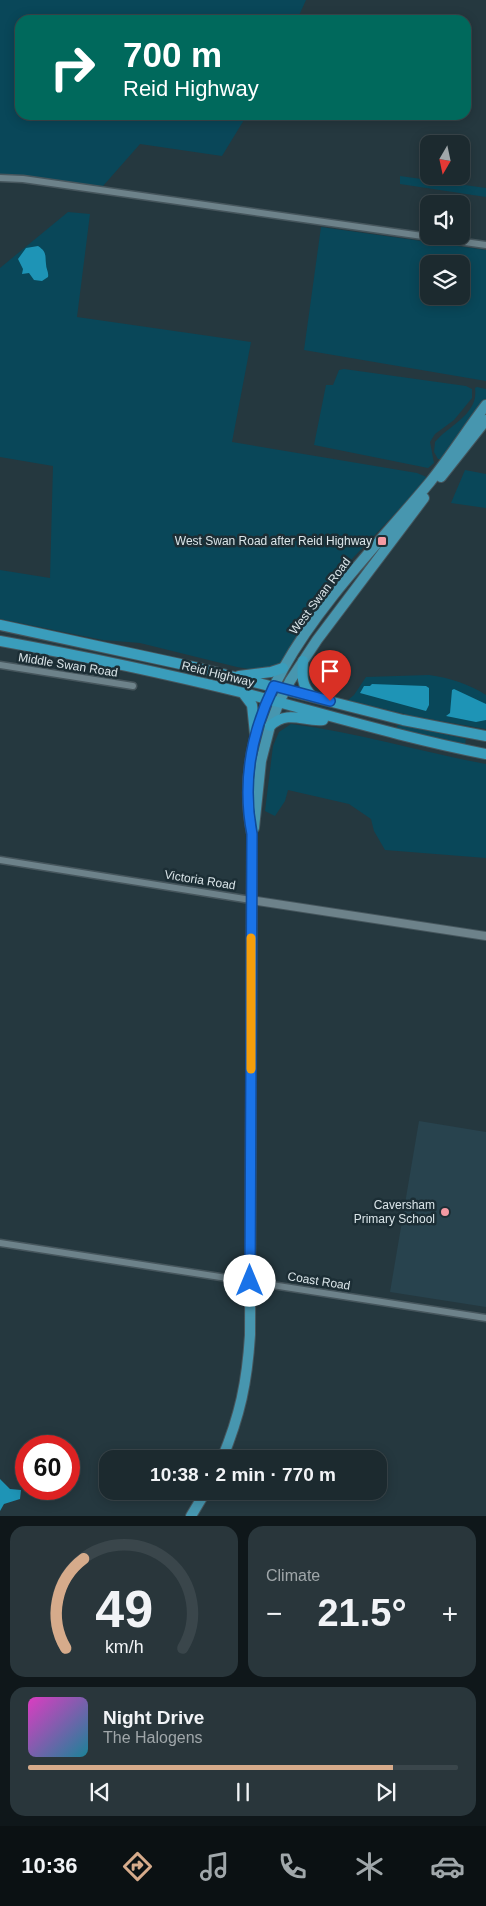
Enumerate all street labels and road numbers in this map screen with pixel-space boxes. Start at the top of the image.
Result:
street label: West Swan Road [287,555,353,637]
street label: Middle Swan Road [17,650,119,680]
street label: Reid Highway [180,658,256,690]
street label: Victoria Road [163,867,237,893]
street label: Coast Road [287,1269,351,1293]

